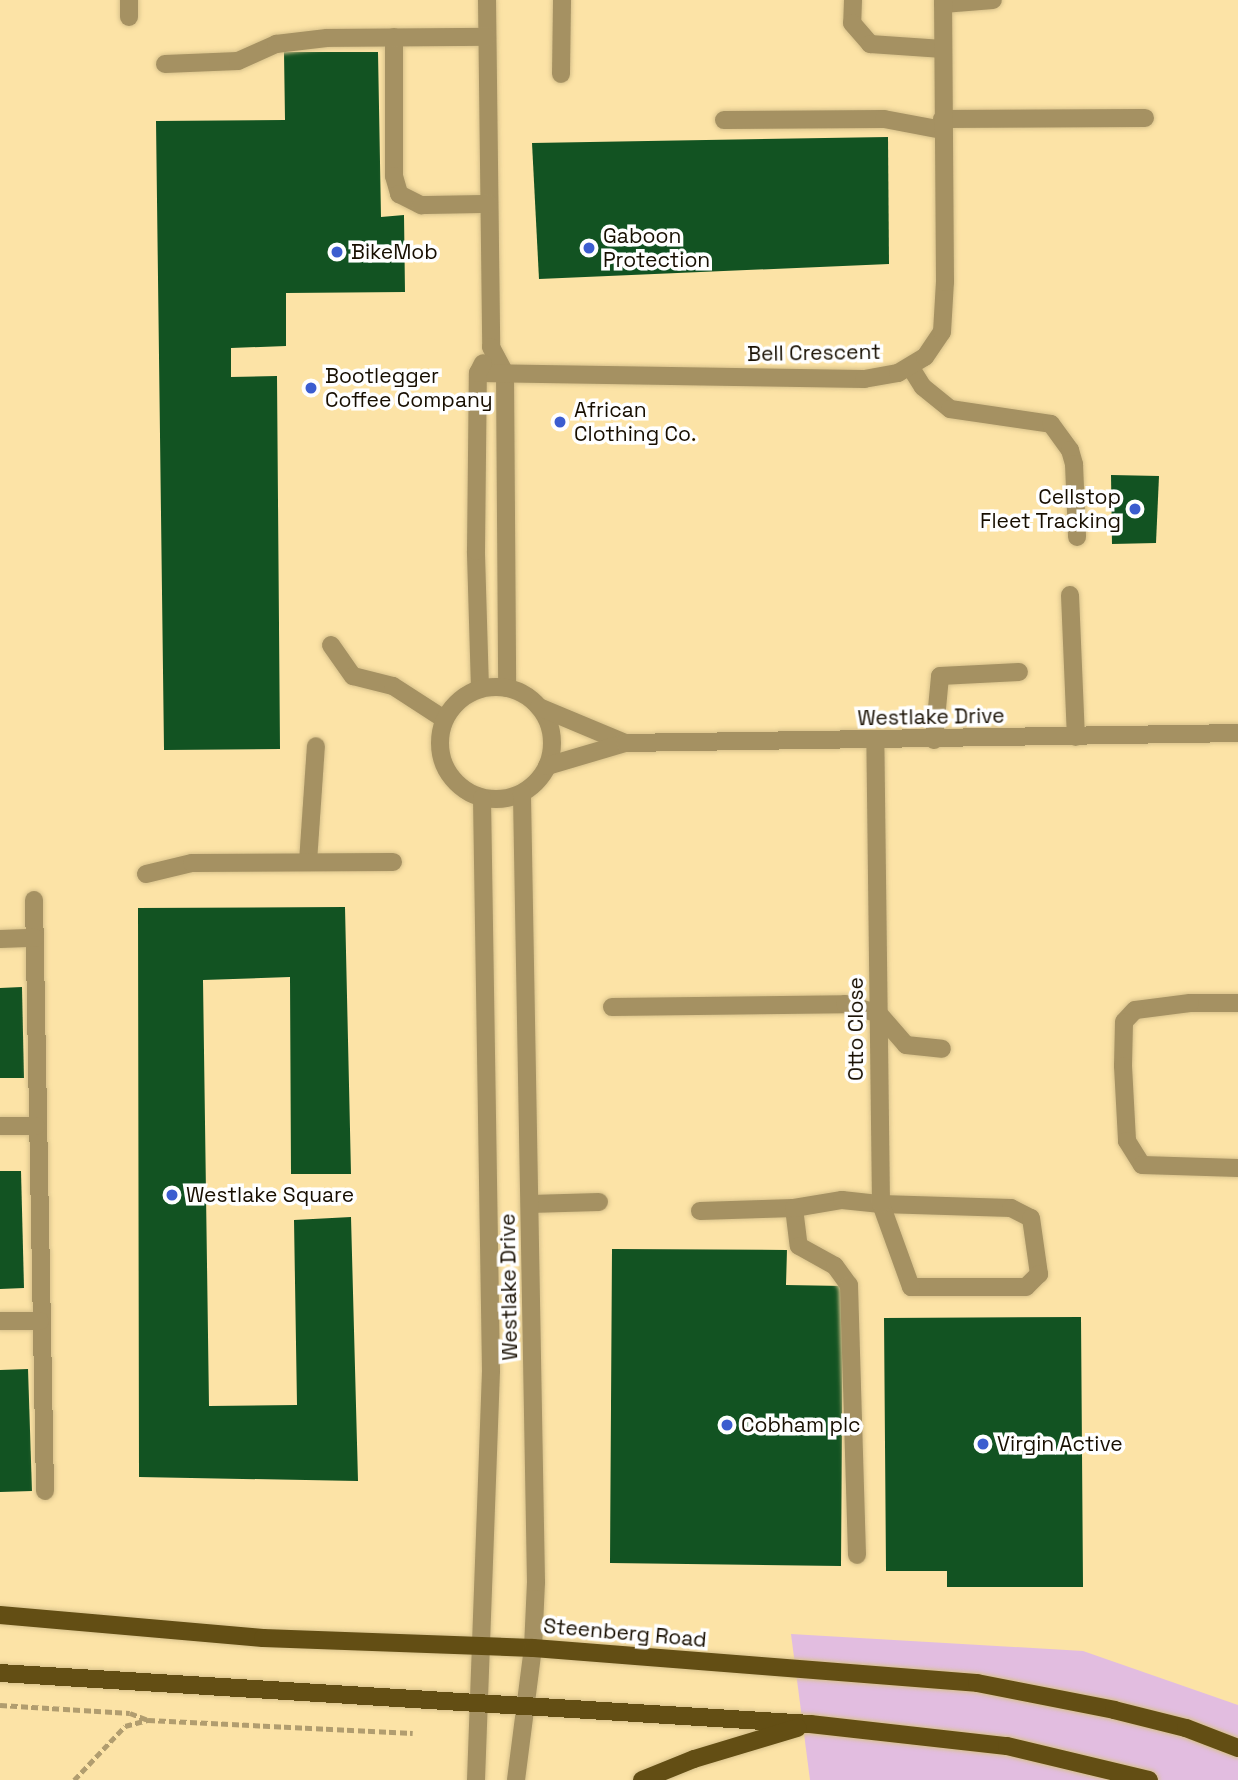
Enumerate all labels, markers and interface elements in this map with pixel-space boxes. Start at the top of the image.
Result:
place label: Gaboon Protection [603,223,710,273]
place label: BikeMob [351,239,438,265]
marker: Gaboon Protection [581,240,597,256]
marker: BikeMob [329,244,345,260]
street label: Bell Crescent [747,339,881,367]
place label: Bootlegger Coffee Company [325,363,493,413]
marker: Bootlegger Coffee Company [303,380,319,396]
place label: African Clothing Co. [574,397,696,447]
marker: African Clothing Co. [552,414,568,430]
place label: Cellstop Fleet Tracking [980,484,1121,534]
marker: Cellstop Fleet Tracking [1127,501,1143,517]
street label: Westlake Drive [857,703,1005,731]
street label: Otto Close [843,977,869,1081]
place label: Westlake Square [186,1182,354,1208]
marker: Westlake Square [164,1187,180,1203]
street label: Westlake Drive [495,1213,523,1361]
place label: Cobham plc [741,1412,861,1438]
marker: Cobham plc [719,1417,735,1433]
place label: Virgin Active [997,1431,1123,1457]
marker: Virgin Active [975,1436,991,1452]
street label: Steenberg Road [542,1613,708,1653]

